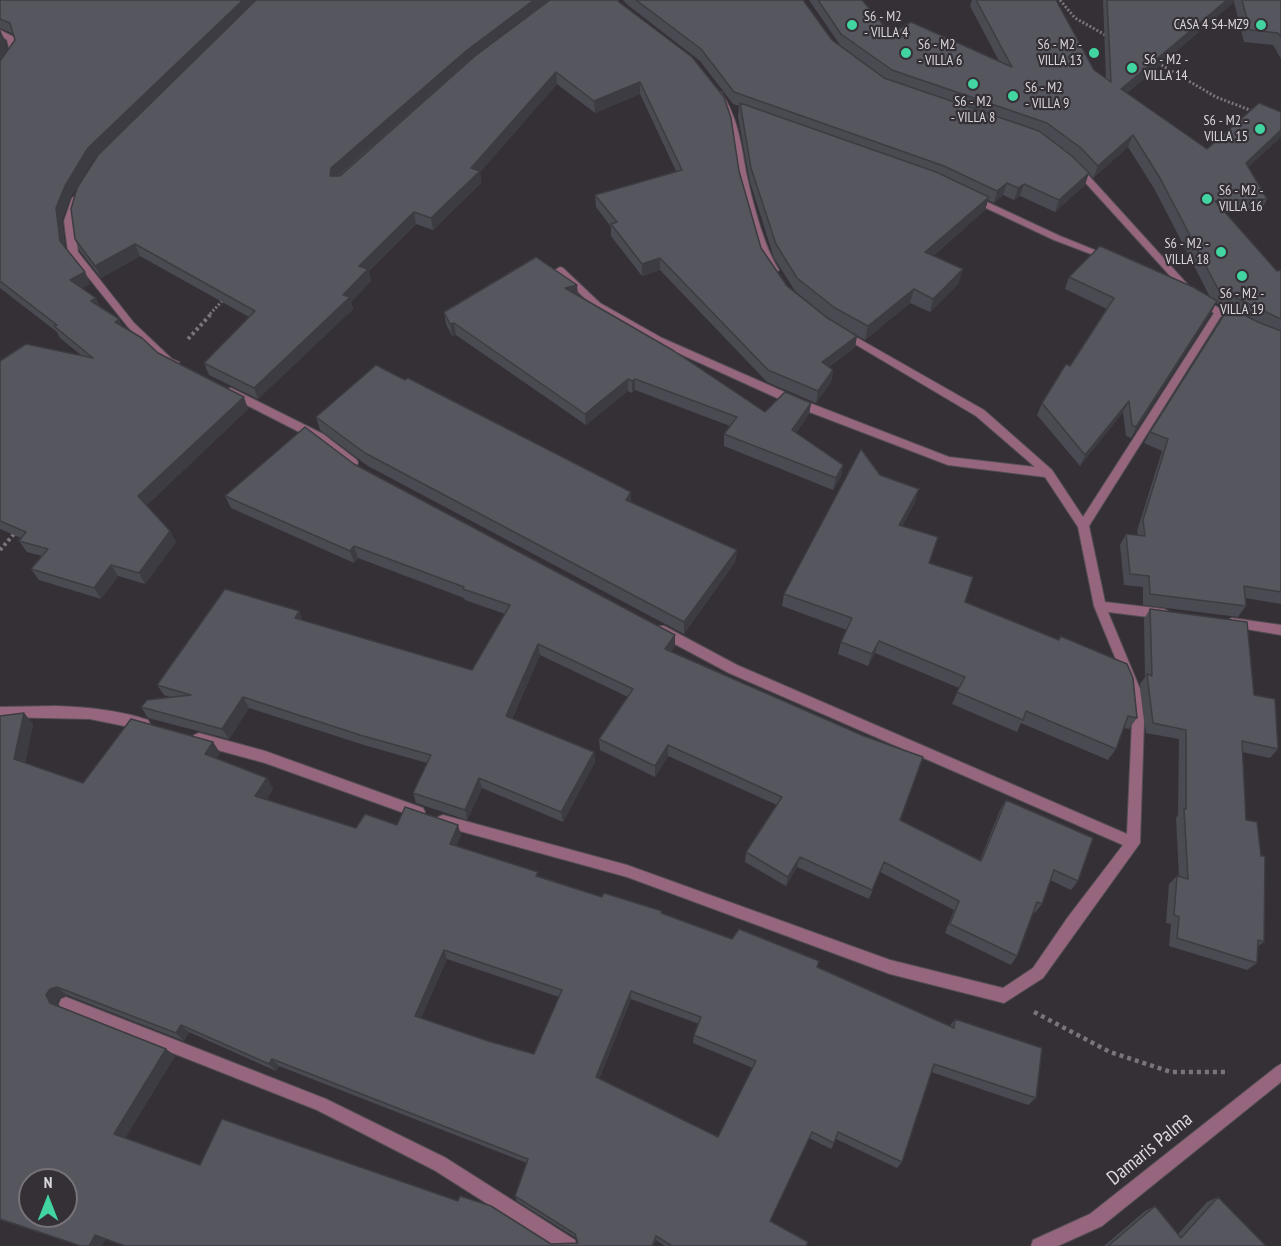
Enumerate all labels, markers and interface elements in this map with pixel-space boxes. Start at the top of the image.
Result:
place label: S6 - M2 - VILLA 4 [864,9,908,42]
place label: CASA 4 S4-MZ9 [1174,17,1249,33]
marker: S6 - M2 - VILLA 4 [845,18,859,32]
marker: CASA 4 S4-MZ9 [1254,18,1268,32]
place label: S6 - M2 - VILLA 6 [918,37,962,70]
place label: S6 - M2 - VILLA 13 [1037,37,1082,70]
marker: S6 - M2 - VILLA 6 [899,46,913,60]
marker: S6 - M2 - VILLA 13 [1087,46,1101,60]
place label: S6 - M2 - VILLA 14 [1144,52,1189,84]
marker: S6 - M2 - VILLA 14 [1125,61,1139,75]
marker: S6 - M2 - VILLA 8 [966,77,980,91]
place label: S6 - M2 - VILLA 9 [1025,80,1069,112]
marker: S6 - M2 - VILLA 9 [1006,89,1020,103]
place label: S6 - M2 - VILLA 8 [951,94,995,126]
place label: S6 - M2 - VILLA 15 [1203,113,1248,146]
marker: S6 - M2 - VILLA 15 [1253,122,1267,136]
place label: S6 - M2 - VILLA 16 [1219,183,1264,216]
marker: S6 - M2 - VILLA 16 [1200,192,1214,206]
place label: S6 - M2 - VILLA 18 [1164,236,1209,268]
marker: S6 - M2 - VILLA 18 [1214,245,1228,259]
marker: S6 - M2 - VILLA 19 [1235,269,1249,283]
place label: S6 - M2 - VILLA 19 [1220,286,1264,318]
street label: Damaris Palma [1103,1107,1197,1191]
north arrow [18,1168,78,1228]
text: N [44,1172,52,1192]

